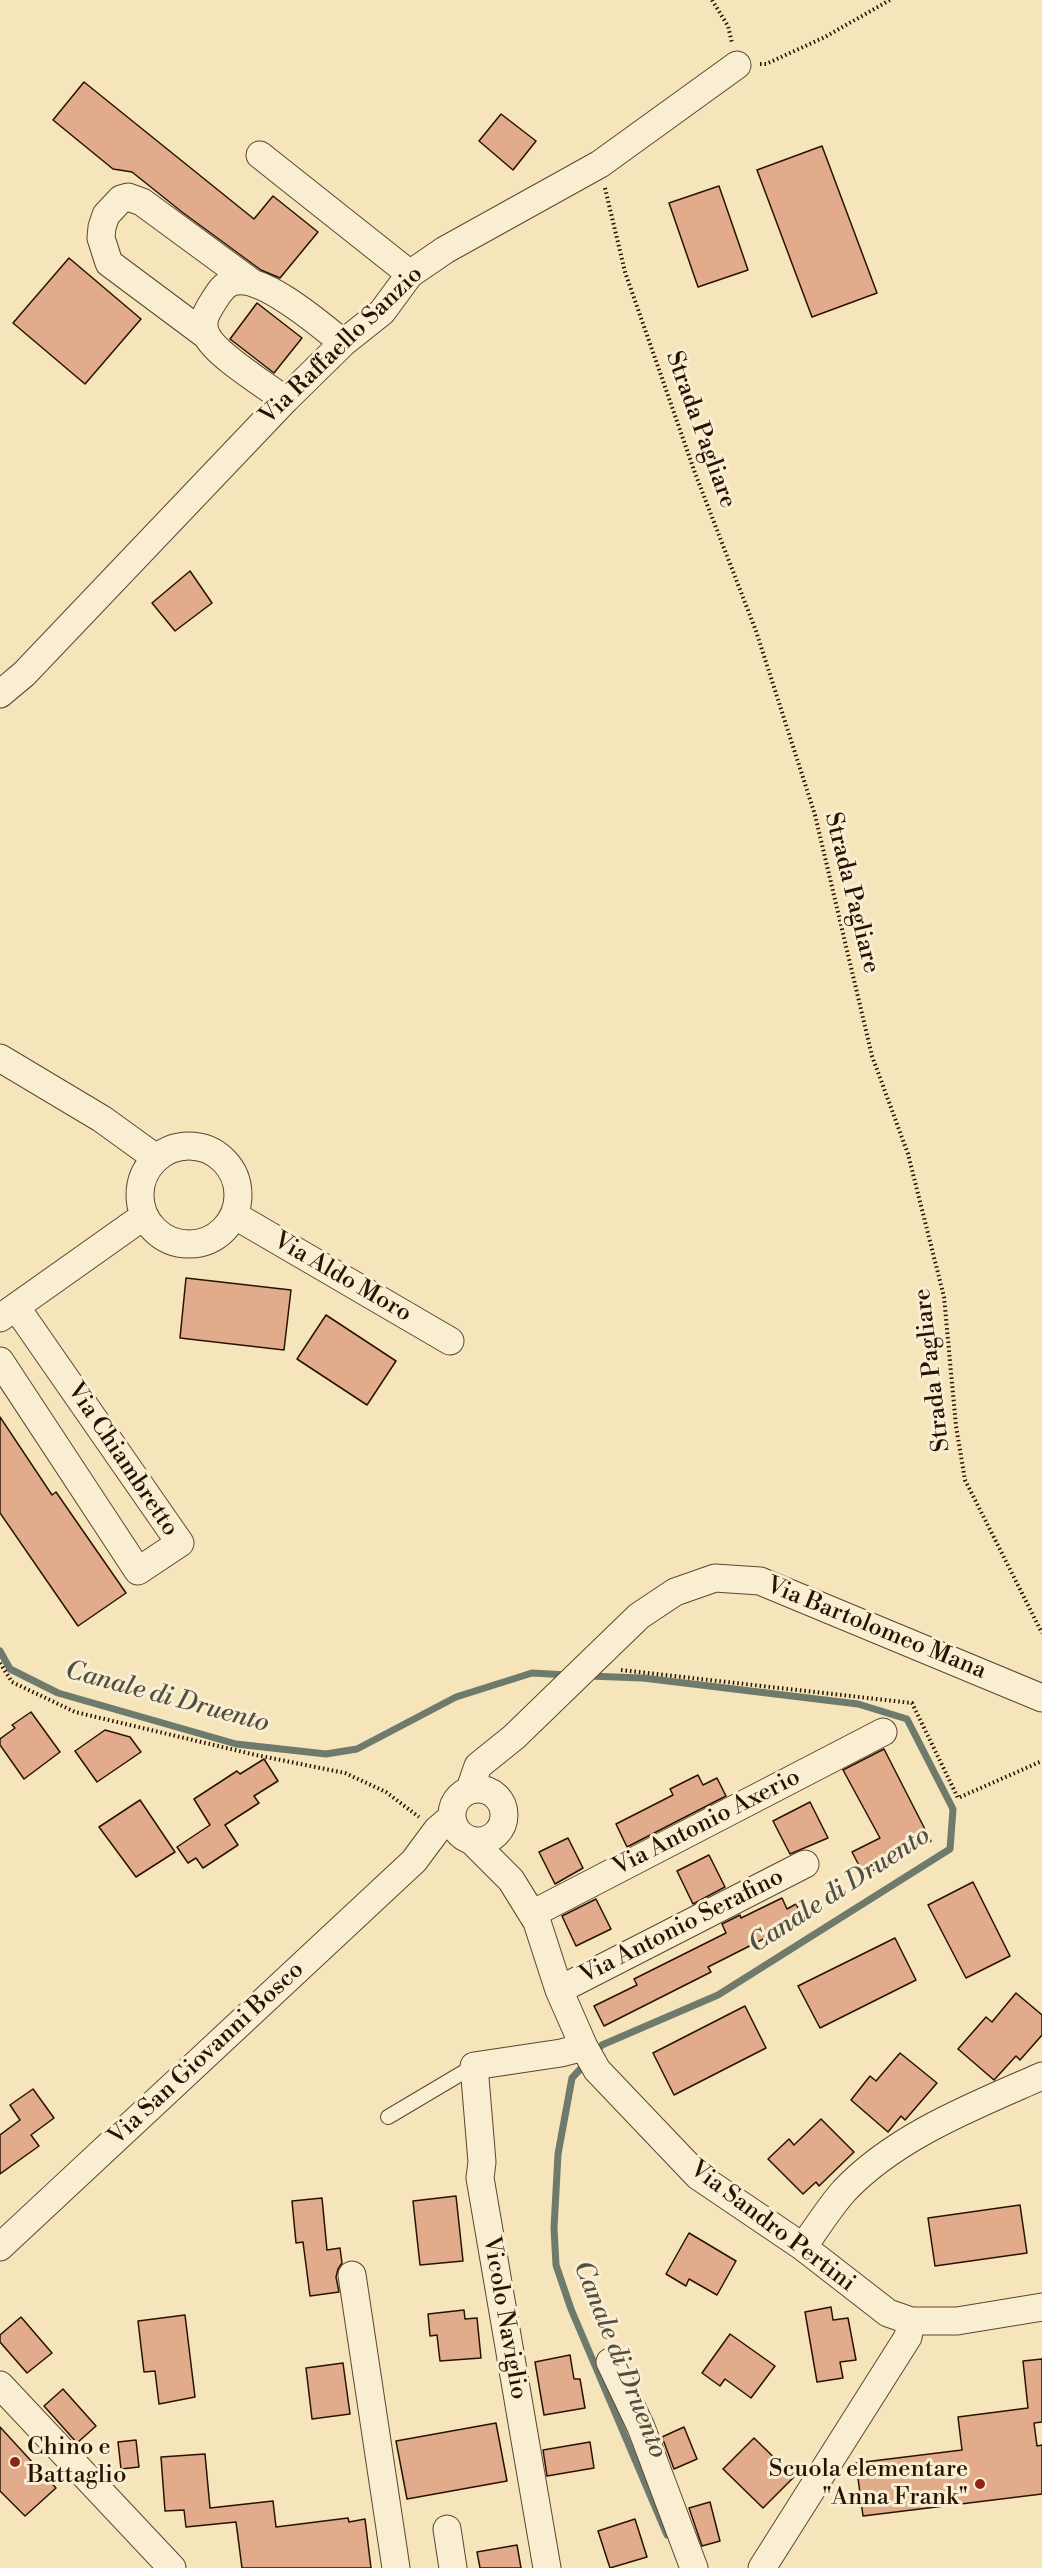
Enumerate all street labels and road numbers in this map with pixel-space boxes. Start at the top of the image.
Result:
street label: Via Raffaello Sanzio [254,261,430,431]
street label: Strada Pagliare [658,348,742,512]
street label: Strada Pagliare [817,810,885,976]
street label: Via Aldo Moro [268,1227,416,1329]
street label: Strada Pagliare [909,1287,957,1453]
street label: Via Chiambretto [60,1378,184,1542]
street label: Via Bartolomeo Mana [762,1572,990,1686]
street label: Via Antonio Axerio [609,1763,805,1883]
street label: Via Antonio Serafino [575,1863,789,1991]
street label: Via San Giovanni Bosco [103,1956,311,2152]
street label: Via Sandro Pertini [684,2155,860,2299]
street label: Vicolo Naviglio [475,2234,533,2402]

